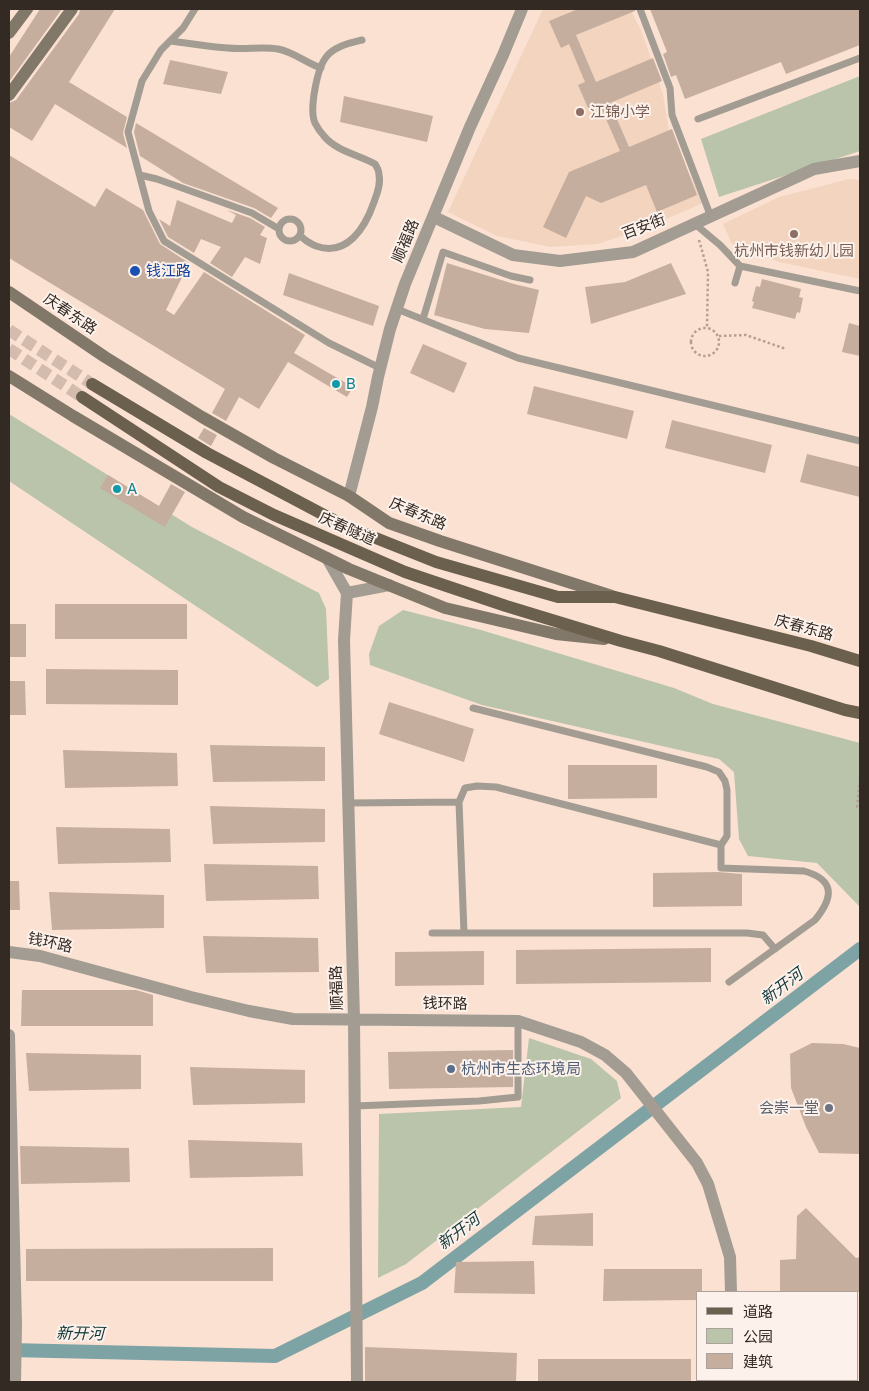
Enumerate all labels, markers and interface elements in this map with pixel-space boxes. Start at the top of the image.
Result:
place label: 江锦小学 [590,103,650,121]
marker: 江锦小学 [574,106,586,118]
street label: 百安街 [620,211,668,243]
street label: 顺福路 [389,217,423,265]
marker: 杭州市钱新幼儿园 [788,228,800,240]
place label: 杭州市钱新幼儿园 [734,242,854,260]
place label: 钱江路 [146,262,191,280]
marker: 钱江路 [128,264,142,278]
street label: 庆春东路 [40,290,100,338]
place label: B [346,375,356,393]
marker: B [330,378,342,390]
place label: A [127,480,137,498]
marker: A [111,483,123,495]
street label: 庆春东路 [387,494,449,534]
street label: 庆春隧道 [316,509,378,549]
street label: 庆春东路 [773,612,835,644]
street label: 钱环路 [26,930,74,956]
street label: 顺福路 [327,965,347,1011]
water label: 新开河 [757,965,807,1009]
street label: 钱环路 [422,995,468,1013]
place label: 杭州市生态环境局 [461,1060,581,1078]
marker: 杭州市生态环境局 [445,1063,457,1075]
place label: 会崇一堂 [759,1099,819,1117]
marker: 会崇一堂 [823,1102,835,1114]
water label: 新开河 [434,1210,484,1254]
legend [696,1291,859,1381]
text: 道路 [743,1302,773,1321]
water label: 新开河 [56,1324,104,1344]
text: 公园 [743,1327,773,1346]
text: 建筑 [743,1352,773,1371]

